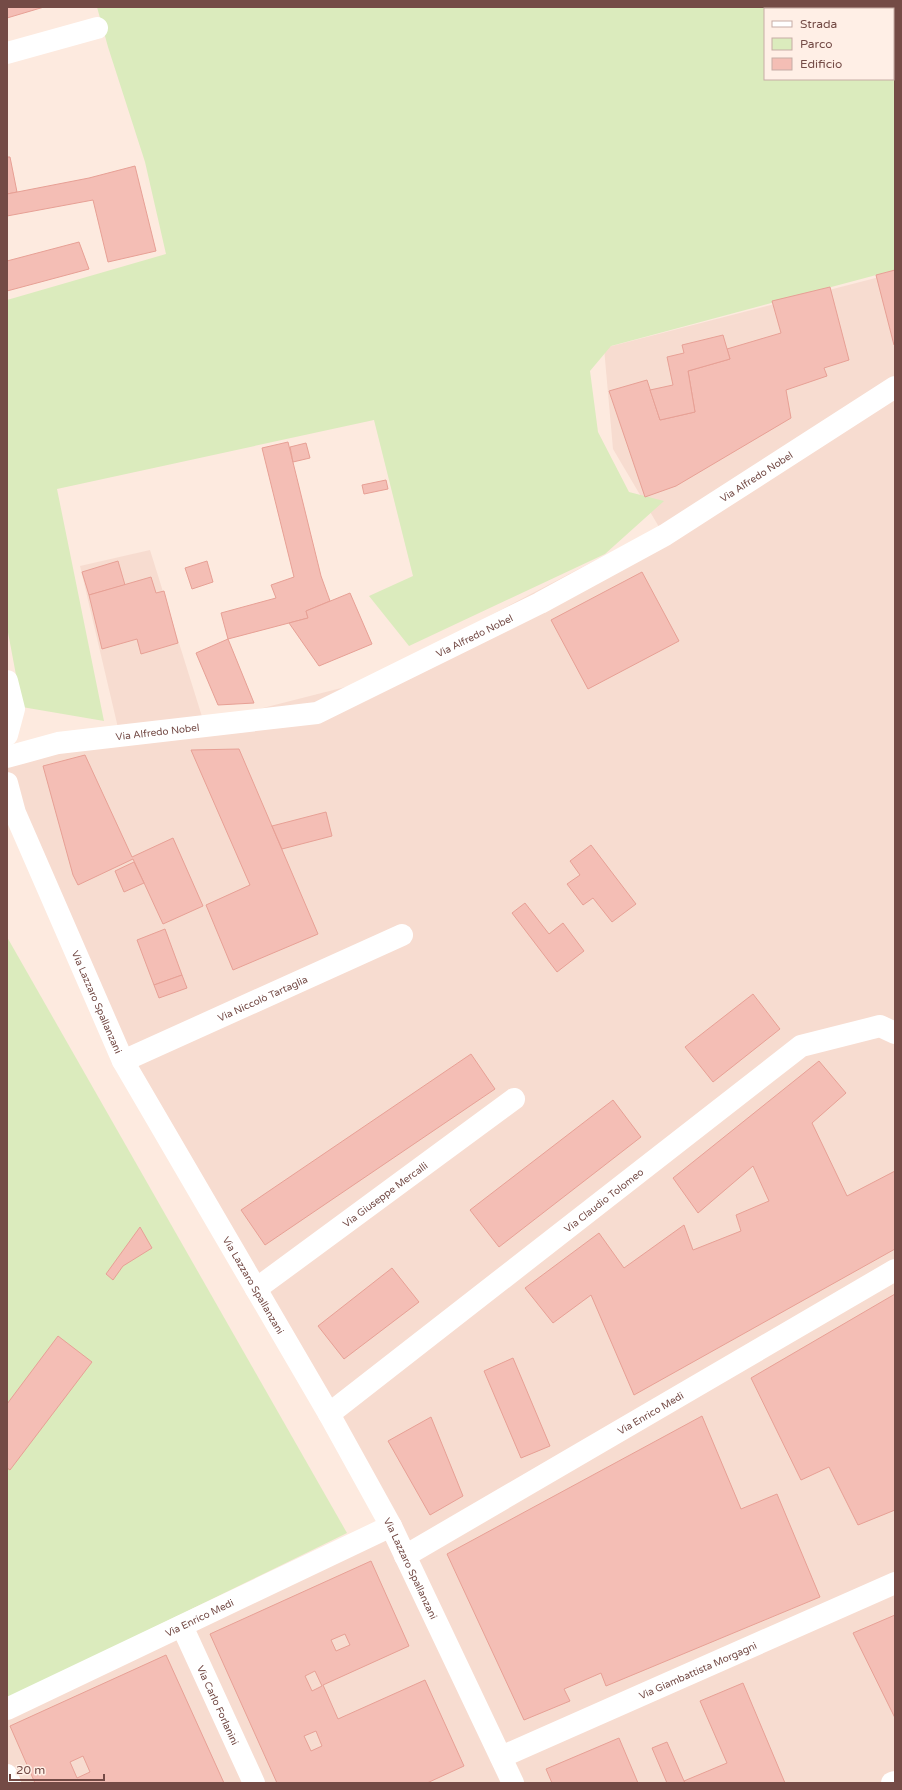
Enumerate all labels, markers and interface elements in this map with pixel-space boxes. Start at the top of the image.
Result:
legend [764,8,894,80]
text: Strada [800,17,837,31]
text: Parco [800,37,833,51]
text: Edificio [800,57,842,71]
street label: Via Alfredo Nobel [718,449,795,505]
street label: Via Alfredo Nobel [434,612,515,660]
street label: Via Alfredo Nobel [115,722,200,743]
street label: Via Lazzaro Spallanzani [69,949,124,1055]
street label: Via Niccolò Tartaglia [216,973,310,1024]
street label: Via Giuseppe Mercalli [341,1160,430,1230]
street label: Via Claudio Tolomeo [562,1166,646,1235]
street label: Via Lazzaro Spallanzani [220,1235,286,1337]
street label: Via Enrico Medi [616,1390,686,1438]
street label: Via Lazzaro Spallanzani [381,1516,439,1621]
street label: Via Enrico Medi [164,1597,236,1640]
street label: Via Giambattista Morgagni [637,1640,759,1702]
street label: Via Carlo Forlanini [194,1664,241,1747]
scale bar [10,1756,104,1782]
text: 20 m [16,1763,45,1777]

